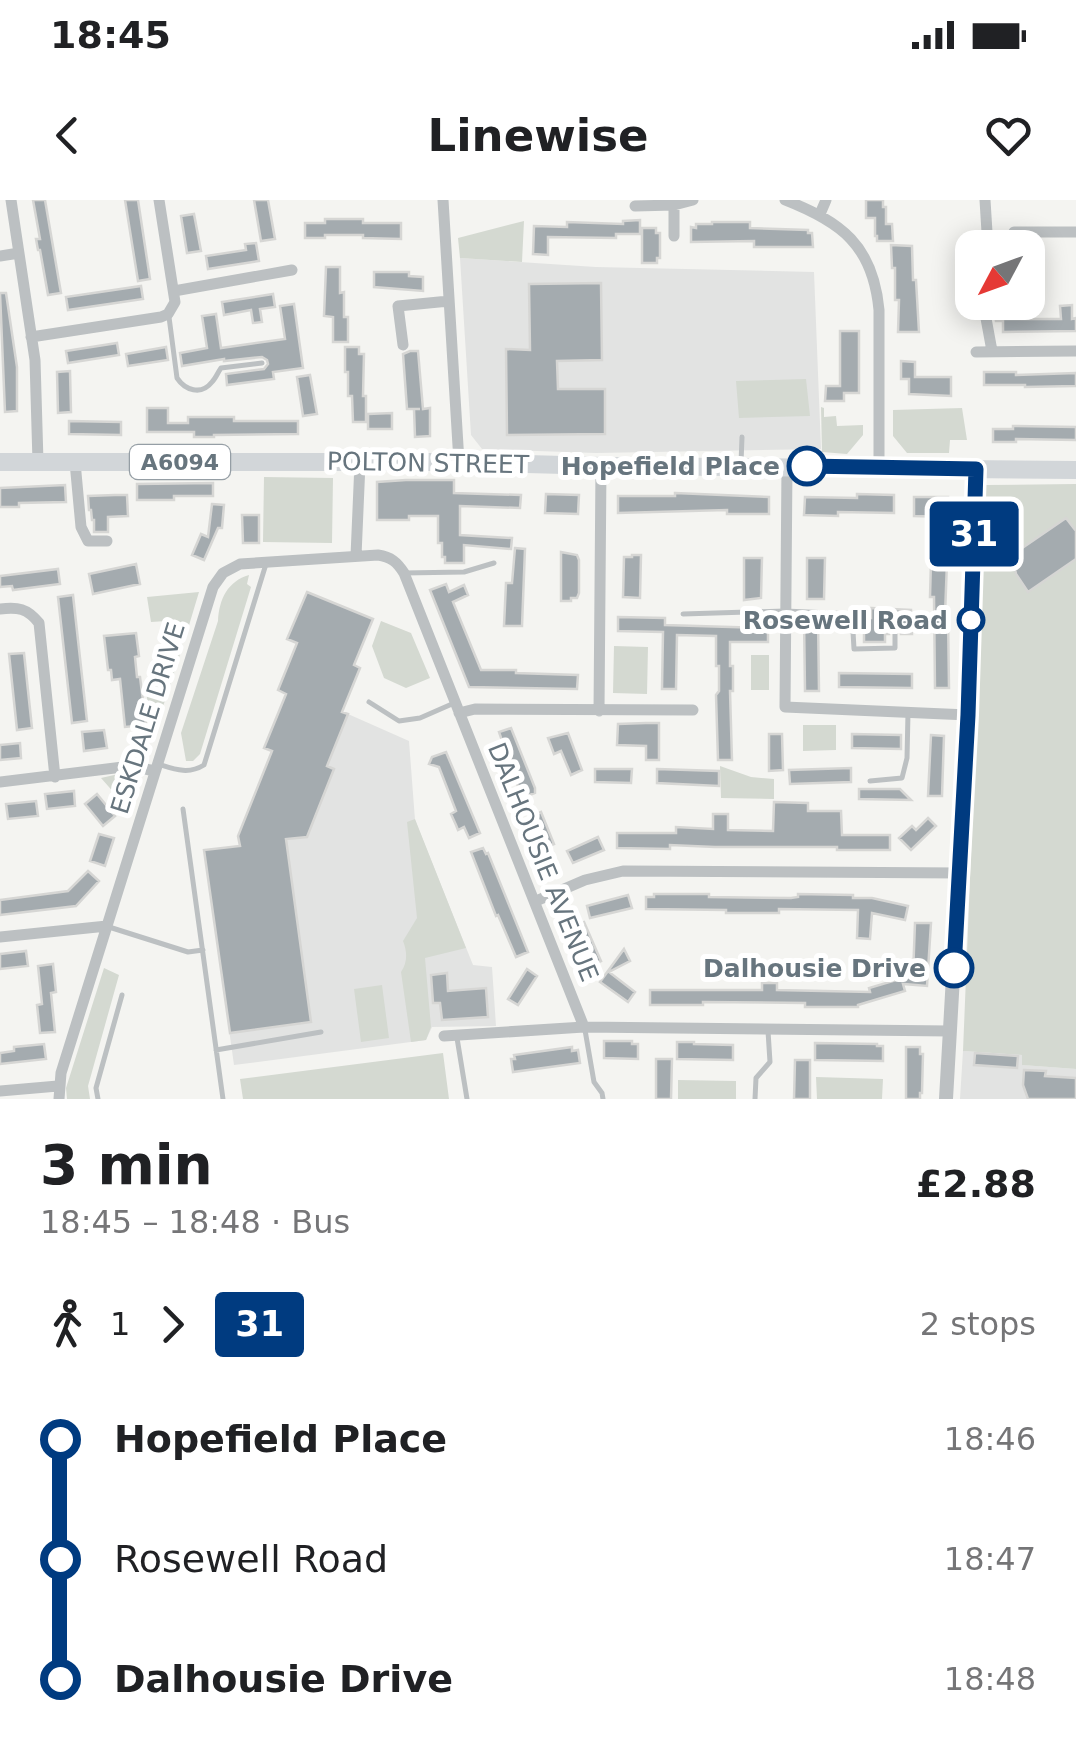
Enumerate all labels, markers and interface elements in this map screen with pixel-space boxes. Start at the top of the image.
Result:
text: 18:45 [50,13,171,57]
icon: back [40,108,95,163]
icon: heart [981,108,1036,163]
text: Linewise [428,109,648,162]
north arrow [955,230,1045,320]
map controls [955,230,1045,320]
road number: A6094 [130,445,230,479]
street label: POLTON STREET [327,447,530,479]
marker: Hopefield Place [788,447,826,485]
place label: Hopefield Place [561,452,780,481]
line badge: 31 [929,502,1019,566]
text: 31 [950,514,998,554]
place label: Rosewell Road [743,606,948,635]
marker: Rosewell Road [958,607,984,633]
street label: ESKDALE DRIVE [105,619,191,817]
street label: DALHOUSIE AVENUE [482,738,604,986]
marker: Dalhousie Drive [935,949,973,987]
place label: Dalhousie Drive [703,954,926,983]
text: 3 min [40,1133,213,1197]
text: £2.88 [916,1162,1036,1206]
text: 18:45 – 18:48 · Bus [40,1203,350,1241]
icon: walk [40,1297,95,1352]
icon: forward [145,1297,200,1352]
text: 31 [235,1304,284,1344]
text: 1 [110,1305,130,1343]
text: 2 stops [920,1305,1036,1343]
text: Hopefield Place [114,1417,447,1461]
text: 18:46 [944,1420,1036,1458]
text: Rosewell Road [114,1537,388,1581]
text: 18:47 [944,1540,1036,1578]
text: Dalhousie Drive [114,1657,453,1701]
text: 18:48 [944,1660,1036,1698]

